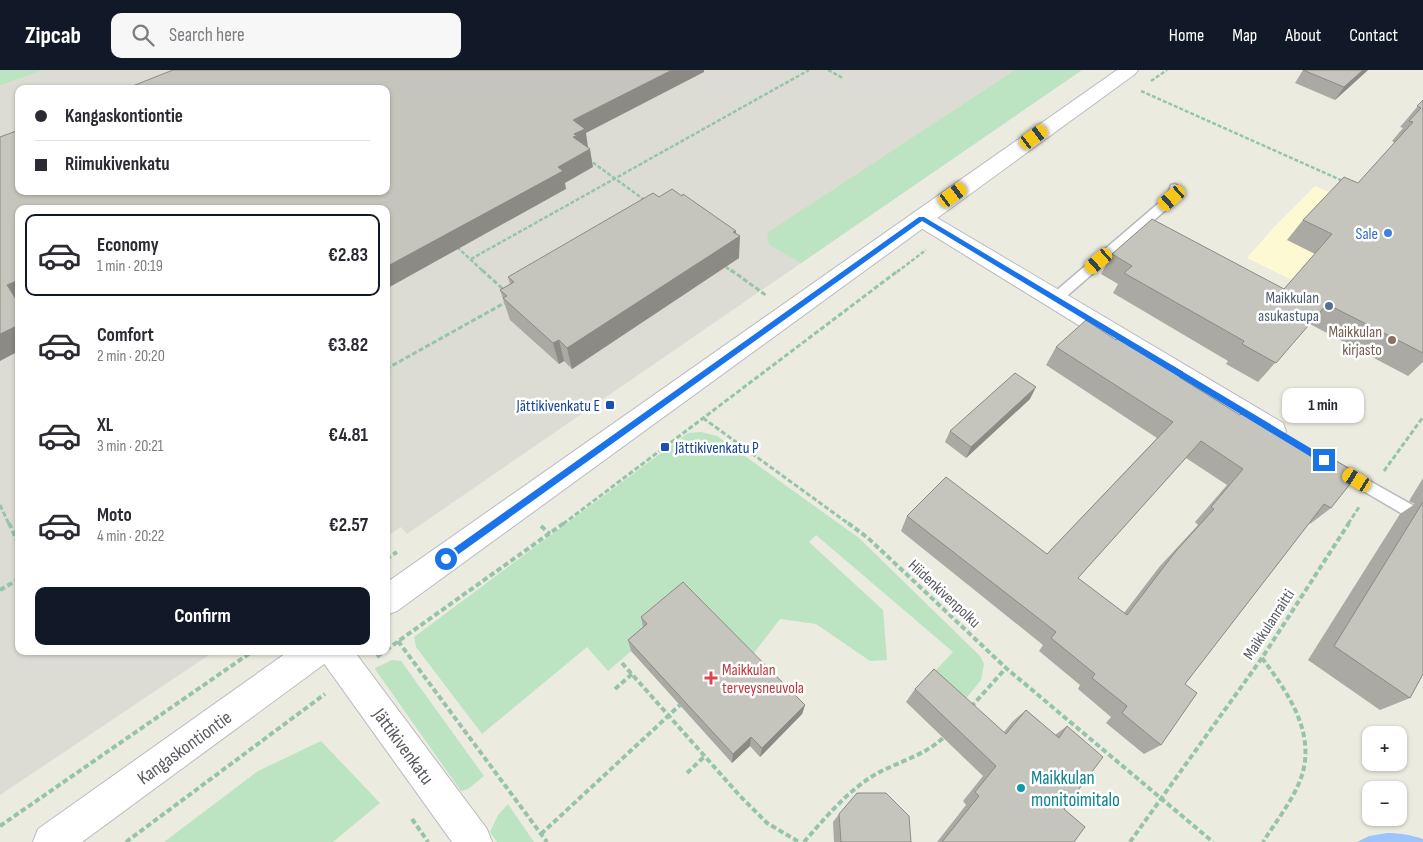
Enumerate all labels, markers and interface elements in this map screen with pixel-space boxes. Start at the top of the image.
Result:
search box [111,13,461,58]
text: Zipcab [25,21,81,50]
icon: search [129,21,157,49]
text: Search here [169,24,245,47]
text: Home [1169,25,1204,46]
text: Map [1232,25,1257,46]
text: About [1285,25,1321,46]
text: Contact [1349,25,1398,46]
text: Kangaskontiontie [65,105,183,128]
car [1017,122,1050,152]
text: Riimukivenkatu [65,153,169,176]
car [936,180,969,210]
car [1155,182,1188,214]
place label: Sale [1356,225,1378,244]
marker: Sale [1382,227,1394,239]
icon: car [37,233,82,278]
text: Economy [97,234,159,257]
text: €2.83 [328,244,368,267]
car [1082,245,1115,277]
text: 1 min · 20:19 [97,257,163,276]
place label: Maikkulan asukastupa [1258,289,1319,326]
marker: Maikkulan asukastupa [1323,300,1335,312]
icon: car [37,323,82,368]
place label: Maikkulan kirjasto [1328,323,1382,360]
text: Comfort [97,324,154,347]
text: €3.82 [328,334,368,357]
marker: Maikkulan kirjasto [1386,334,1398,346]
text: 2 min · 20:20 [97,347,165,366]
callout: 1 min [1283,388,1365,422]
text: 1 min [1308,396,1338,415]
place label: Jättikivenkatu E [515,397,600,416]
marker: Jättikivenkatu E [604,399,616,411]
icon: car [37,413,82,458]
text: XL [97,414,113,437]
text: €4.81 [328,424,368,447]
text: 3 min · 20:21 [97,437,163,456]
place label: Jättikivenkatu P [674,439,759,458]
marker: Jättikivenkatu P [659,441,671,453]
route end [1313,449,1335,471]
car [1340,466,1373,494]
icon: car [37,503,82,548]
text: Moto [97,504,132,527]
text: €2.57 [329,514,368,537]
text: 4 min · 20:22 [97,527,164,546]
route start [435,548,457,570]
street label: Hiidenkivenpolku [904,556,984,632]
street label: Maikkulanraitti [1240,586,1299,663]
button: Confirm [35,587,370,645]
place label: Maikkulan terveysneuvola [722,661,804,698]
marker: Maikkulan terveysneuvola [704,671,718,685]
street label: Jättikivenkatu [367,704,438,789]
street label: Kangaskontiontie [133,706,237,790]
map controls [1362,726,1407,826]
button: + [1362,726,1407,771]
place label: Maikkulan monitoimitalo [1031,767,1120,812]
button: − [1362,781,1407,826]
marker: Maikkulan monitoimitalo [1015,782,1027,794]

